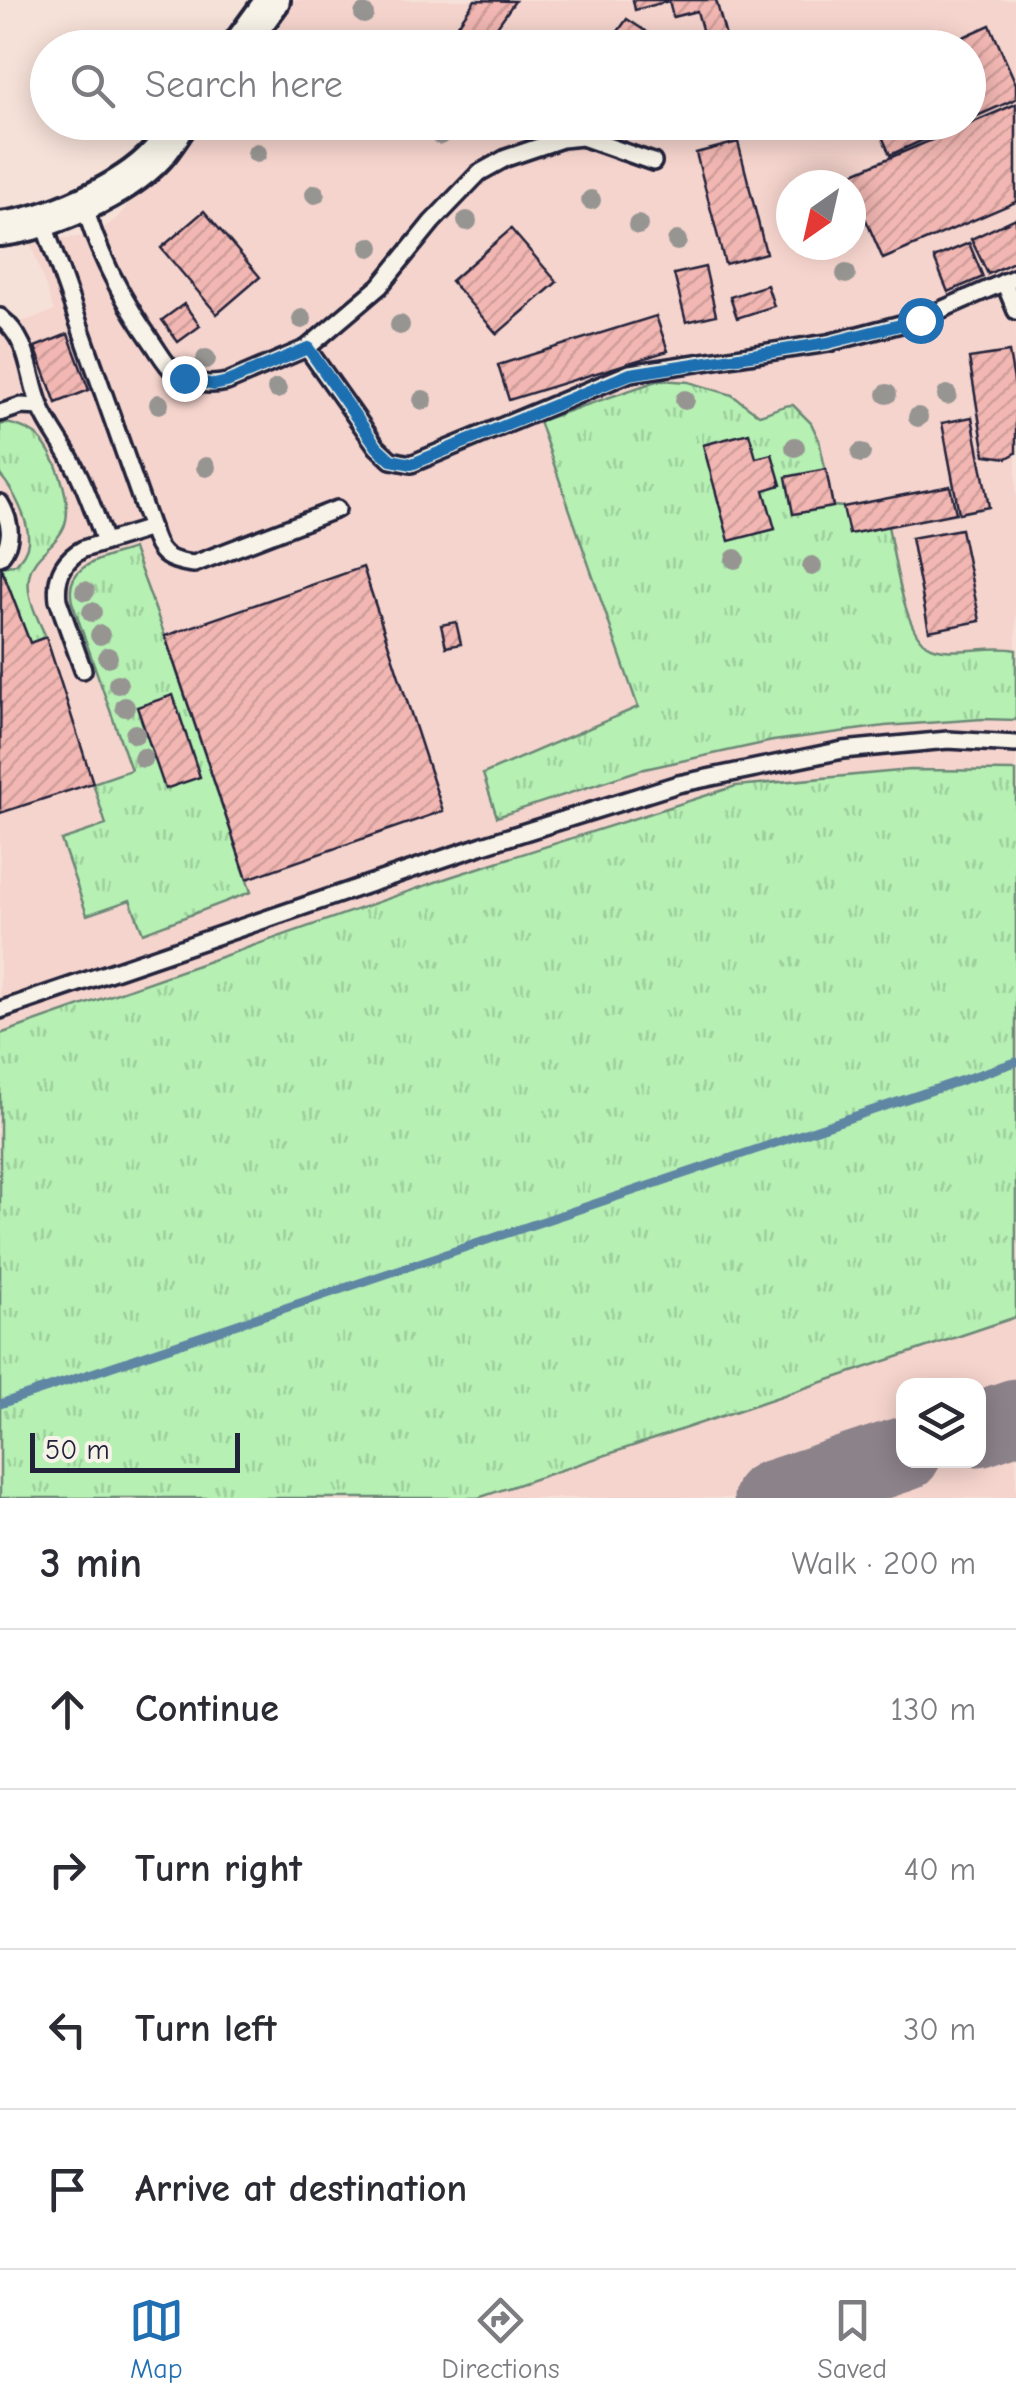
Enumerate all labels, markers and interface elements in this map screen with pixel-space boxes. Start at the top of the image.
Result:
search box [30,30,986,140]
icon: search [65,58,120,113]
text: Search here [145,63,343,107]
north arrow [776,170,866,260]
route start [898,298,944,344]
route end [162,356,208,402]
map controls [896,1378,986,1468]
button: layers [896,1378,986,1468]
scale bar [30,1428,240,1472]
text: 50 m [45,1434,110,1466]
text: 3 min [40,1539,142,1588]
text: Walk · 200 m [792,1545,976,1582]
icon: ahead [40,1682,95,1737]
text: Continue [135,1687,279,1731]
text: 130 m [890,1691,976,1728]
icon: right [40,1842,95,1897]
text: Turn right [135,1847,302,1891]
text: 40 m [904,1851,976,1888]
icon: left [40,2002,95,2057]
text: Turn left [135,2007,276,2051]
text: 30 m [903,2011,976,2048]
icon: arrive [40,2162,95,2217]
text: Arrive at destination [135,2167,467,2211]
tab: Map [129,2293,184,2385]
tab: Directions [441,2293,560,2385]
tab: Saved [817,2293,887,2385]

